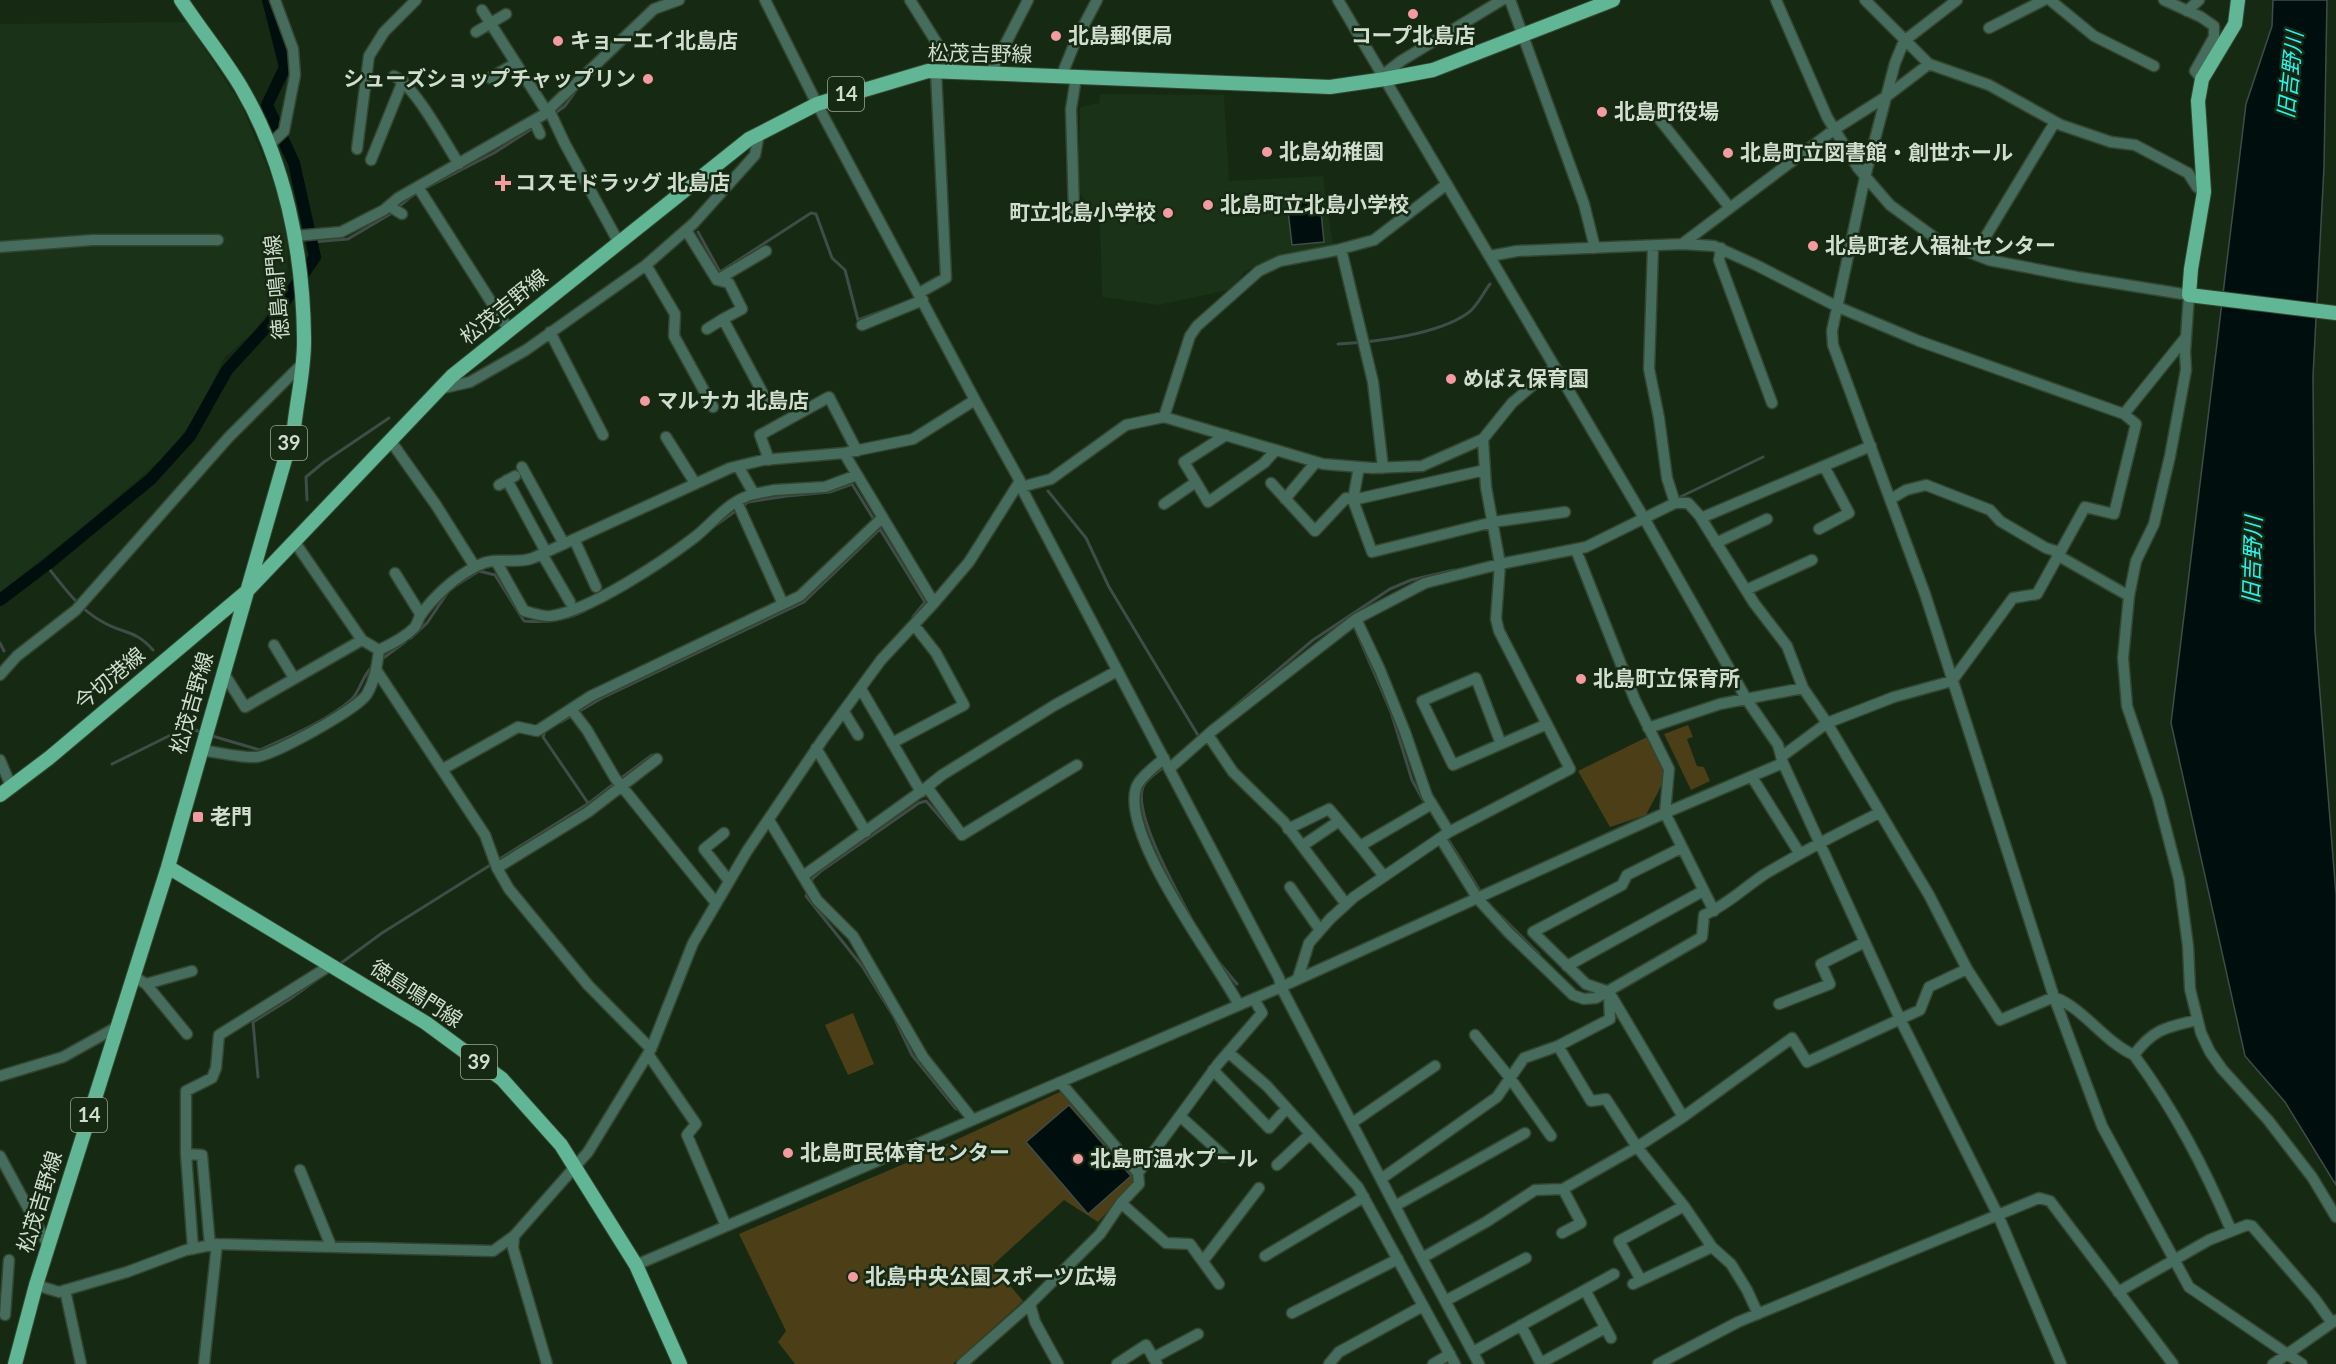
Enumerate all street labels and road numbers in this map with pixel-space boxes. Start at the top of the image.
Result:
street label: 松茂吉野線 [927,39,1033,66]
road number: 14 [828,77,864,111]
street label: 徳島鳴門線 [258,234,293,341]
street label: 松茂吉野線 [454,263,552,349]
road number: 39 [271,426,307,460]
street label: 今切港線 [69,641,149,714]
street label: 松茂吉野線 [164,649,217,756]
street label: 徳島鳴門線 [366,954,468,1032]
road number: 39 [461,1045,497,1079]
road number: 14 [71,1098,107,1132]
street label: 松茂吉野線 [11,1148,66,1255]

